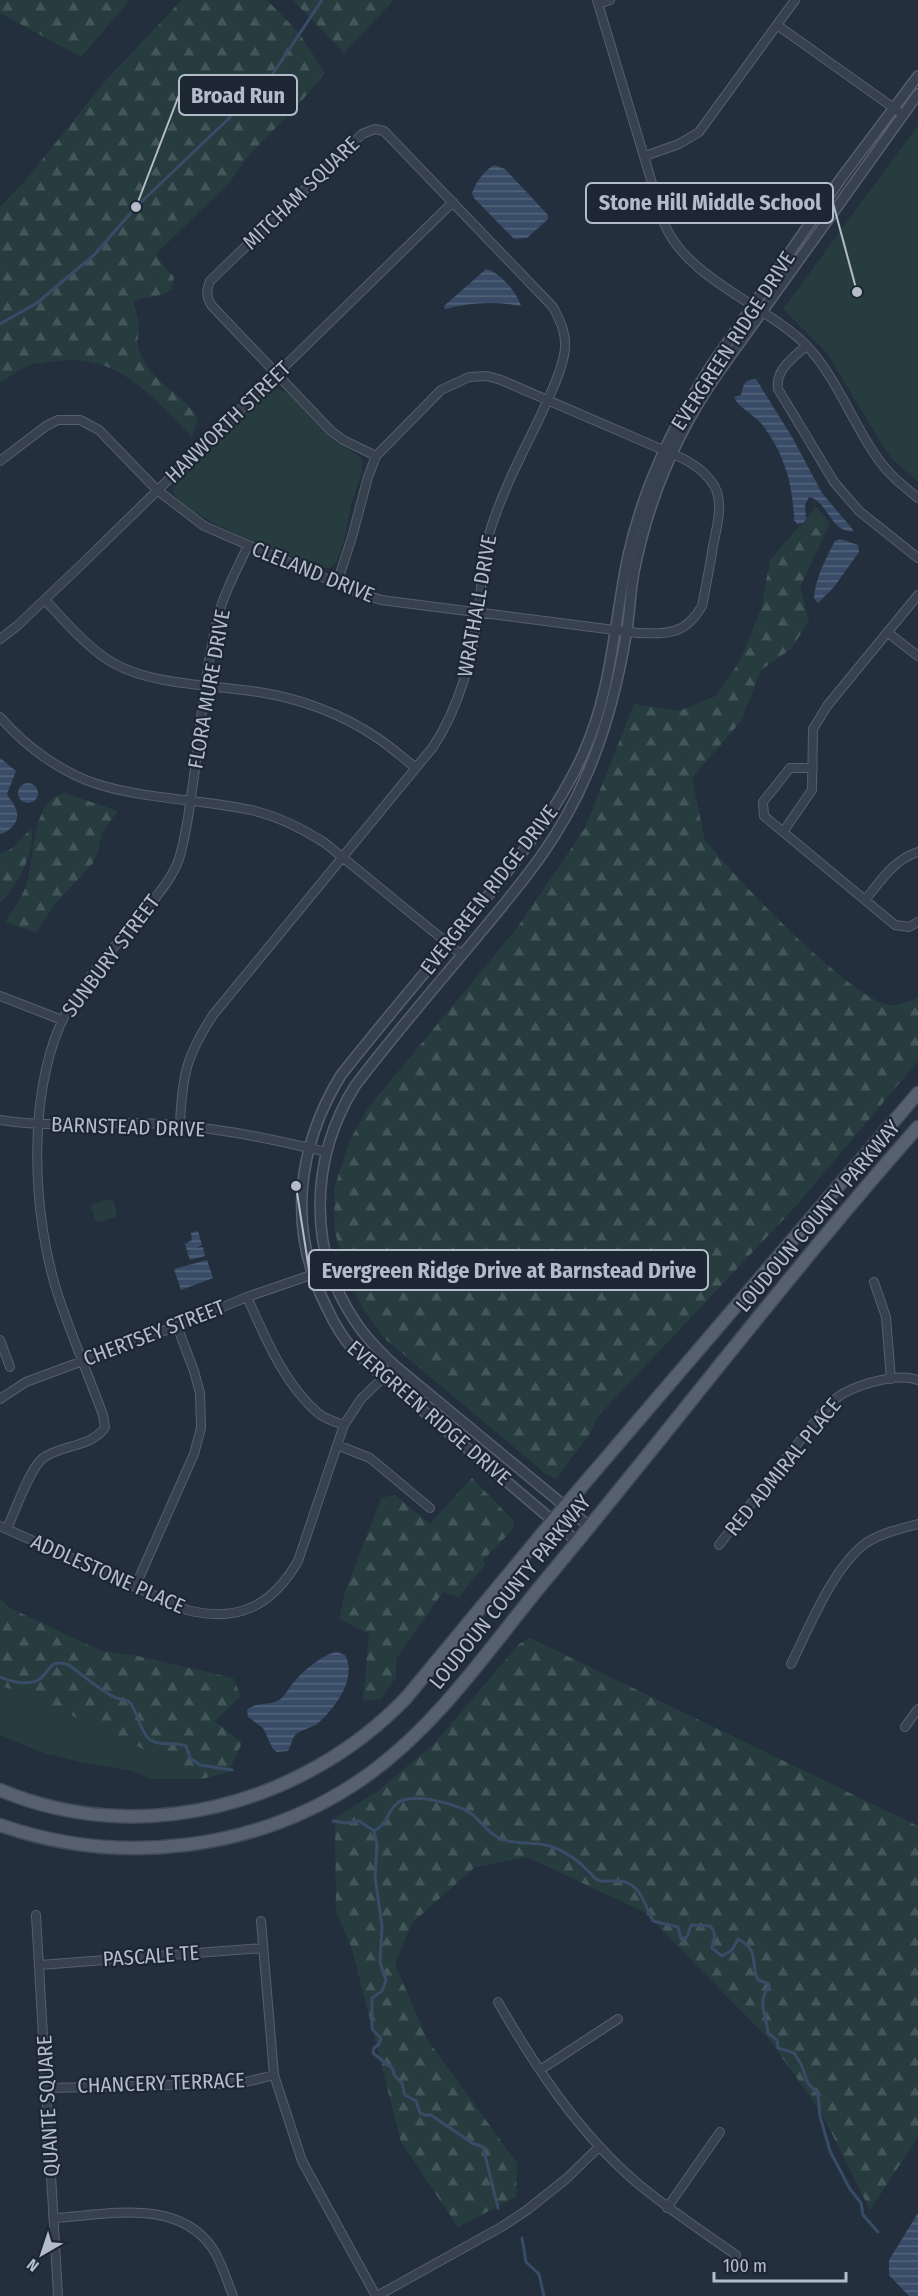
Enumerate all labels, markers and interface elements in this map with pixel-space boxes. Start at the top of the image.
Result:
callout: Broad Run [179,75,297,115]
text: Broad Run [191,82,285,109]
street label: MITCHAM SQUARE [237,131,365,255]
callout: Stone Hill Middle School [586,183,833,223]
text: Stone Hill Middle School [599,189,822,216]
street label: EVERGREEN RIDGE DRIVE [665,247,801,435]
street label: HANWORTH STREET [160,355,296,488]
street label: WRATHALL DRIVE [452,533,502,679]
street label: CLELAND DRIVE [248,536,378,608]
street label: FLORA MURE DRIVE [182,607,236,771]
street label: EVERGREEN RIDGE DRIVE [415,800,563,980]
street label: SUNBURY STREET [57,890,166,1022]
street label: BARNSTEAD DRIVE [51,1111,206,1143]
street label: LOUDOUN COUNTY PARKWAY [730,1114,906,1317]
callout: Evergreen Ridge Drive at Barnstead Drive [309,1250,708,1290]
text: Evergreen Ridge Drive at Barnstead Drive [322,1257,696,1284]
street label: CHERTSEY STREET [79,1294,229,1372]
street label: EVERGREEN RIDGE DRIVE [342,1335,516,1491]
street label: RED ADMIRAL PLACE [719,1393,847,1541]
street label: LOUDOUN COUNTY PARKWAY [424,1489,597,1694]
street label: ADDLESTONE PLACE [27,1528,189,1620]
street label: PASCALE TE [102,1940,200,1972]
street label: QUANTE SQUARE [31,2034,65,2177]
street label: CHANCERY TERRACE [77,2067,245,2099]
north arrow [12,2224,72,2284]
scale bar [714,2245,846,2283]
text: N [23,2255,43,2276]
text: 100 m [723,2255,767,2277]

